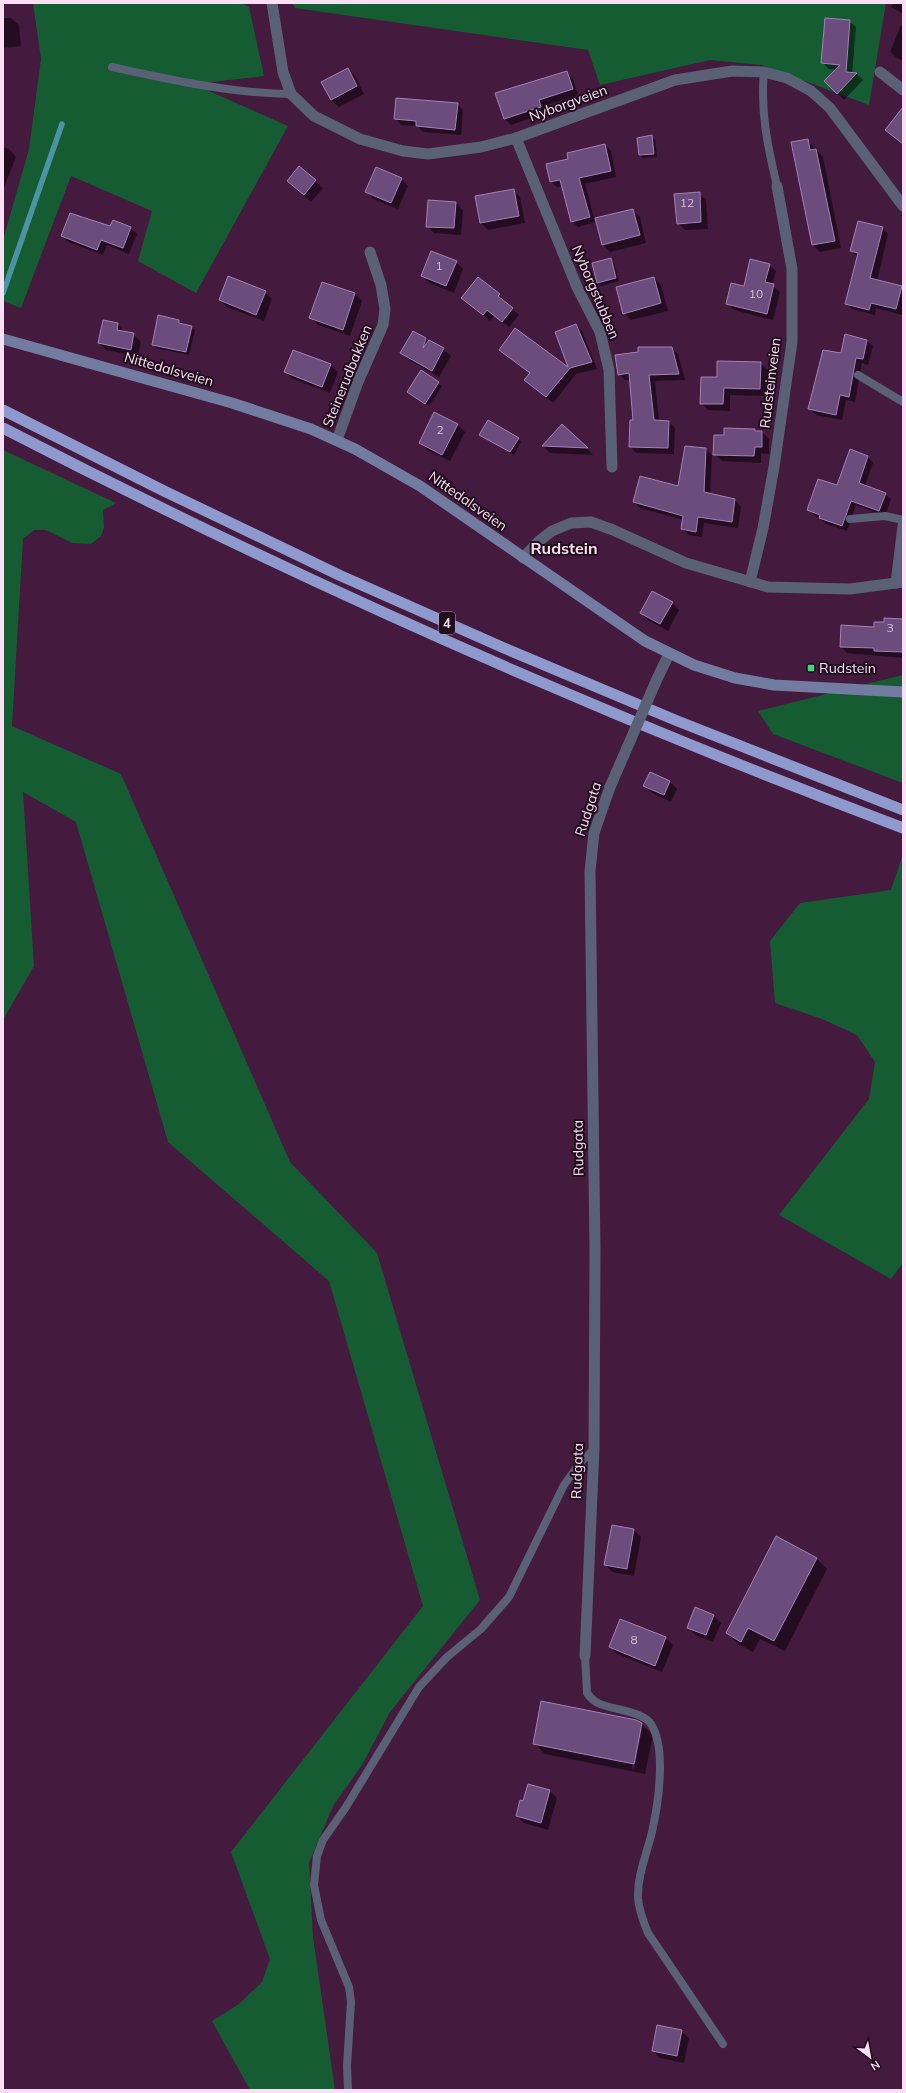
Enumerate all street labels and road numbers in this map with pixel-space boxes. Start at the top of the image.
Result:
street label: Nyborgveien [526,81,610,125]
street label: Nyborgstubben [568,242,624,342]
street label: Steinerudbakken [318,322,376,430]
street label: Rudsteinveien [756,337,784,429]
street label: Nittedalsveien [122,348,216,390]
street label: Nittedalsveien [425,467,511,535]
road number: 4 [439,612,455,634]
street label: Rudgata [571,779,605,839]
street label: Rudgata [569,1120,587,1176]
street label: Rudgata [567,1443,587,1499]

